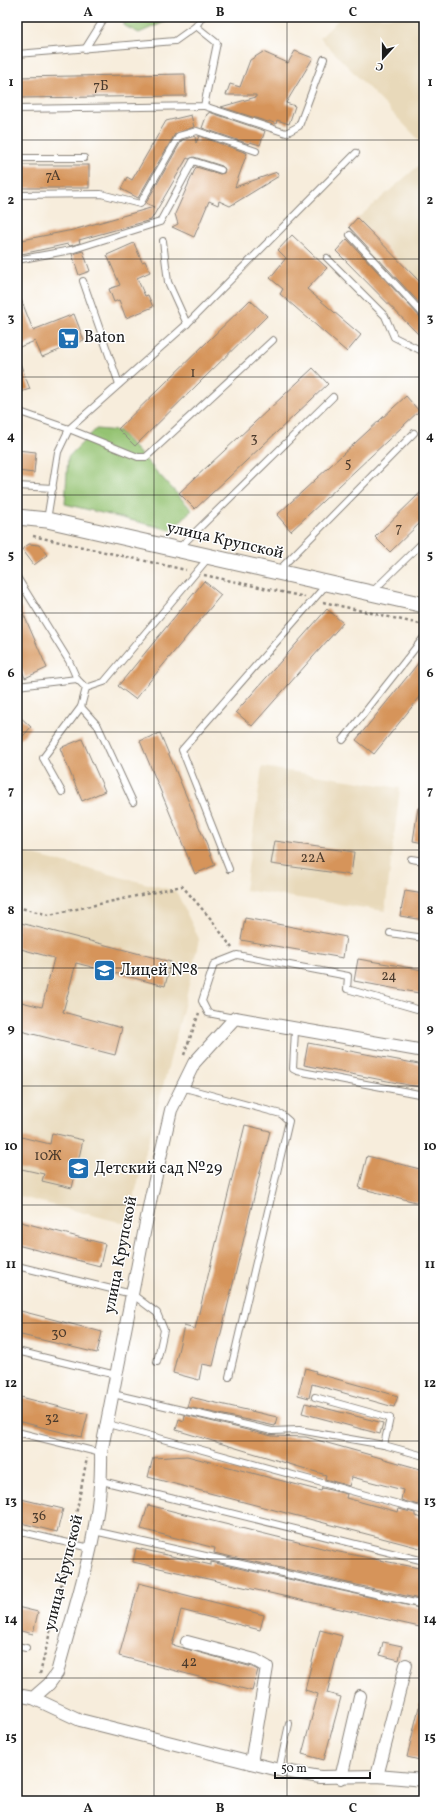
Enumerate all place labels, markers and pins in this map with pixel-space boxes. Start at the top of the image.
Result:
supermarket icon: Baton [56,325,82,351]
place label: Baton [84,327,125,349]
school or university icon: Лицей №8 [92,958,118,984]
place label: Лицей №8 [120,960,198,982]
school or university icon: Детский сад №29 [66,1156,92,1182]
place label: Детский сад №29 [94,1158,222,1180]

